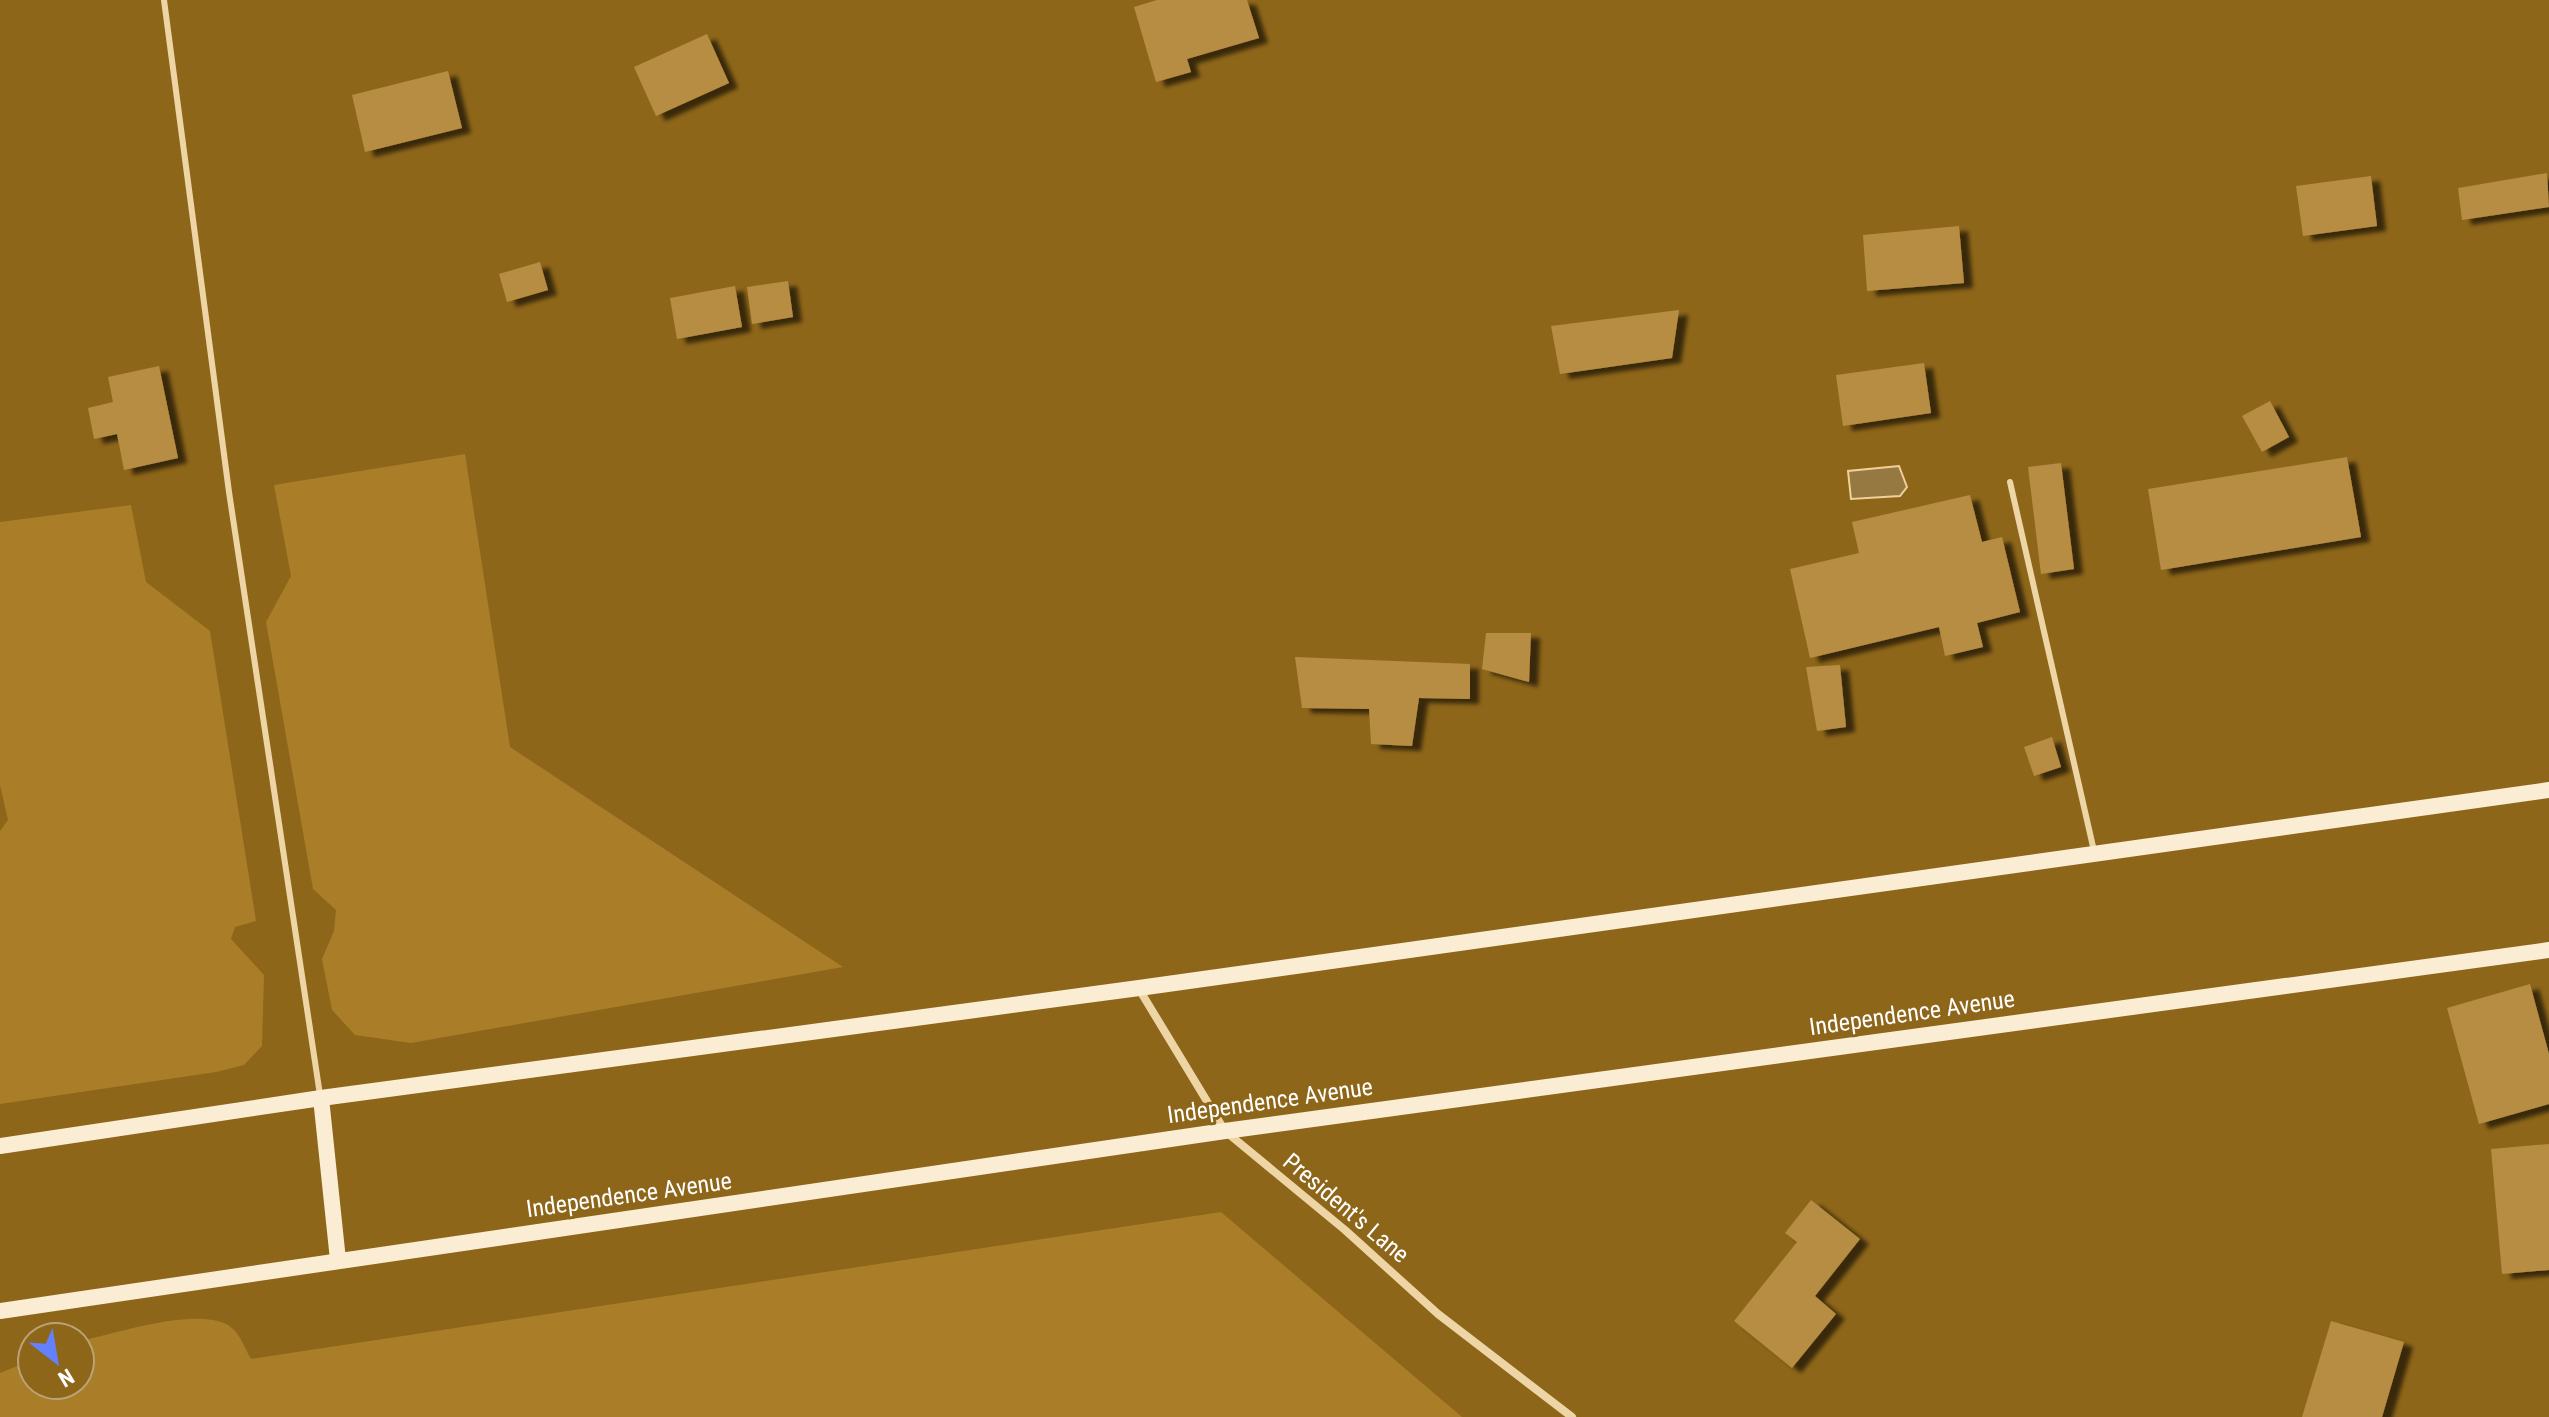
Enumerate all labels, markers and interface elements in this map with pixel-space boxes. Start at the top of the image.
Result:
street label: Independence Avenue [1807,985,2017,1041]
street label: Independence Avenue [1165,1073,1375,1129]
street label: President's Lane [1277,1147,1415,1269]
street label: Independence Avenue [524,1167,734,1223]
north arrow [16,1321,96,1401]
text: N [54,1364,78,1392]

